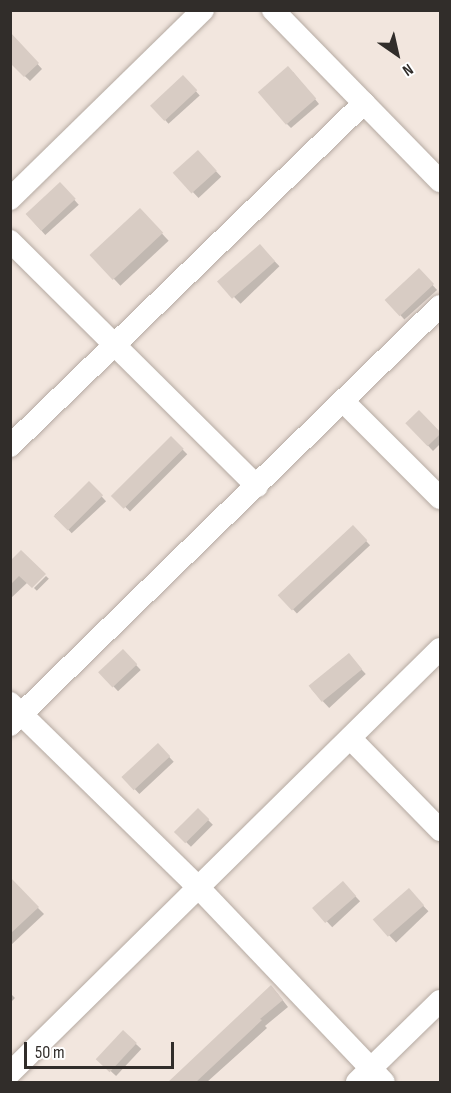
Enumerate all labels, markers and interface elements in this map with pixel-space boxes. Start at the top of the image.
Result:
north arrow [367,24,427,84]
text: N [398,59,416,80]
scale bar [27,1030,177,1068]
text: 50 m [35,1042,65,1063]

